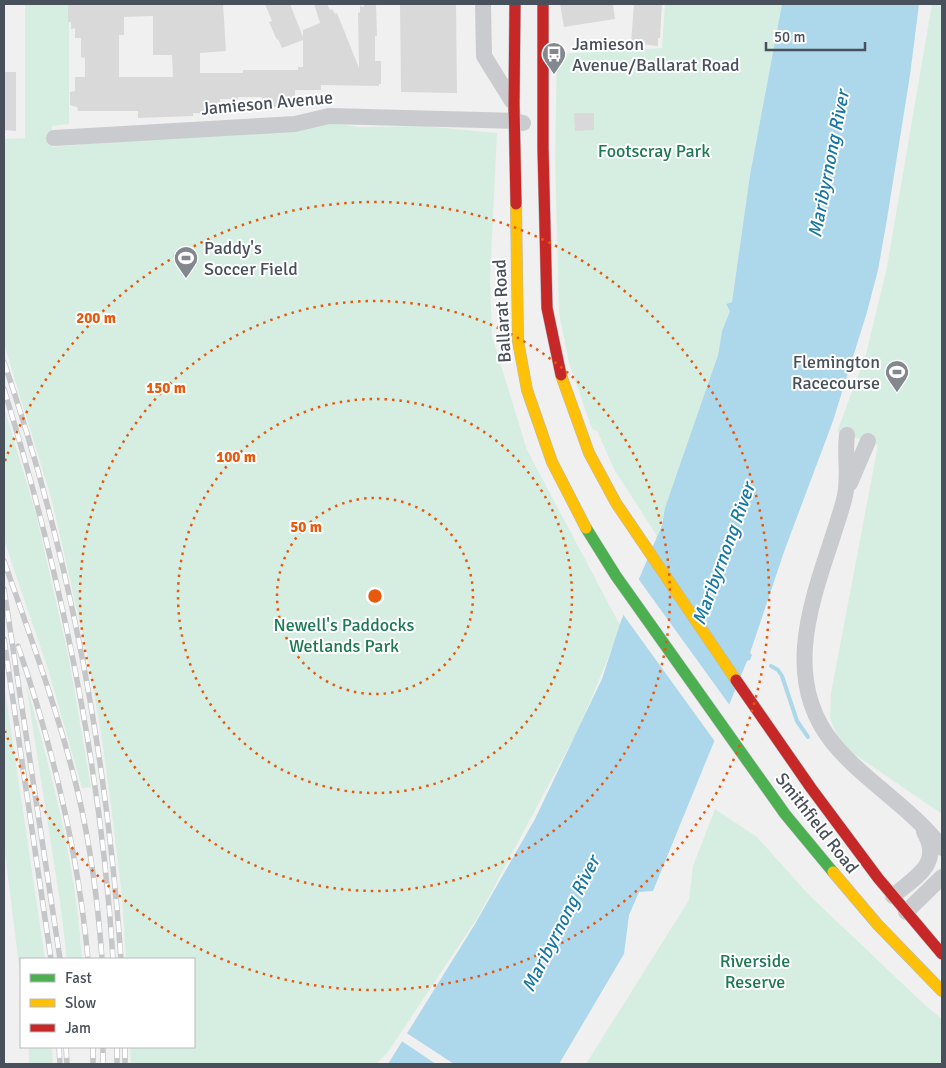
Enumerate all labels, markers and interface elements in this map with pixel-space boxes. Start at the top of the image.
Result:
scale bar [766,20,865,52]
text: 50 m [774,28,805,46]
place label: Jamieson Avenue/Ballarat Road [572,33,740,76]
bus stop icon: Jamieson Avenue/Ballarat Road [541,41,567,75]
water label: Maribyrnong River [803,85,856,240]
street label: Jamieson Avenue [200,86,334,120]
park label: Footscray Park [598,140,710,162]
place label: Paddy's Soccer Field [204,237,298,280]
sports icon: Paddy's Soccer Field [173,245,199,279]
street label: Ballarat Road [488,259,516,363]
text: 200 m [76,309,116,327]
place label: Flemington Racecourse [792,351,880,394]
sports icon: Flemington Racecourse [884,359,910,393]
text: 150 m [146,379,186,397]
text: 100 m [216,448,256,466]
water label: Maribyrnong River [687,477,762,628]
text: 50 m [290,518,322,536]
centre of rings [366,587,384,605]
park label: Newell's Paddocks Wetlands Park [274,614,415,657]
street label: Smithfield Road [771,768,863,878]
water label: Maribyrnong River [516,849,607,996]
park label: Riverside Reserve [720,950,790,993]
legend [20,958,195,1048]
text: Fast [65,969,92,987]
text: Slow [65,994,96,1012]
text: Jam [65,1019,91,1037]

